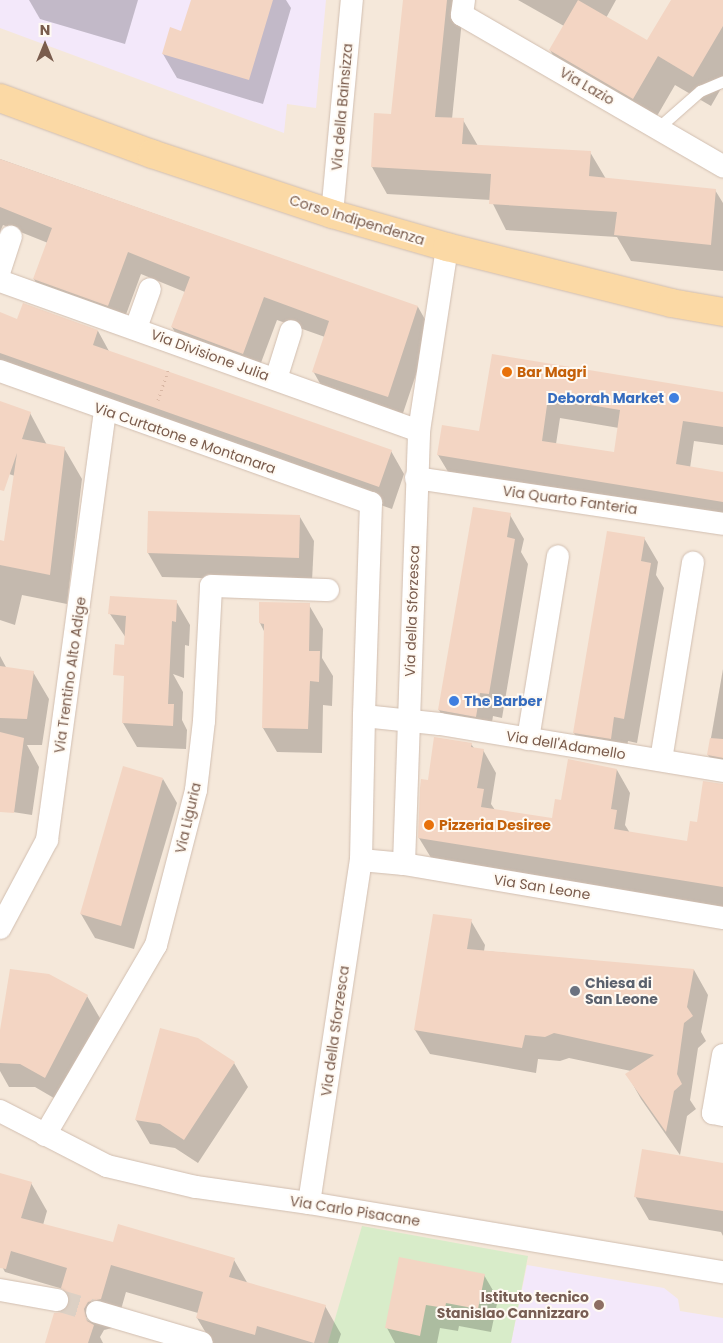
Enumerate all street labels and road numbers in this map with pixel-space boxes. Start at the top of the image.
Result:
street label: Via della Bainsizza [328,43,356,171]
street label: Via Lazio [557,64,617,108]
street label: Corso Indipendenza [287,191,427,249]
street label: Via Divisione Julia [149,326,271,384]
street label: Via Curtatone e Montanara [92,399,278,477]
street label: Via Quarto Fanteria [502,482,638,518]
street label: Via della Sforzesca [401,545,423,677]
street label: Via Trentino Alto Adige [51,596,89,754]
street label: Via dell'Adamello [505,727,627,763]
street label: Via Liguria [172,781,204,855]
street label: Via San Leone [492,871,592,903]
street label: Via della Sforzesca [318,965,352,1097]
street label: Via Carlo Pisacane [289,1192,421,1230]

